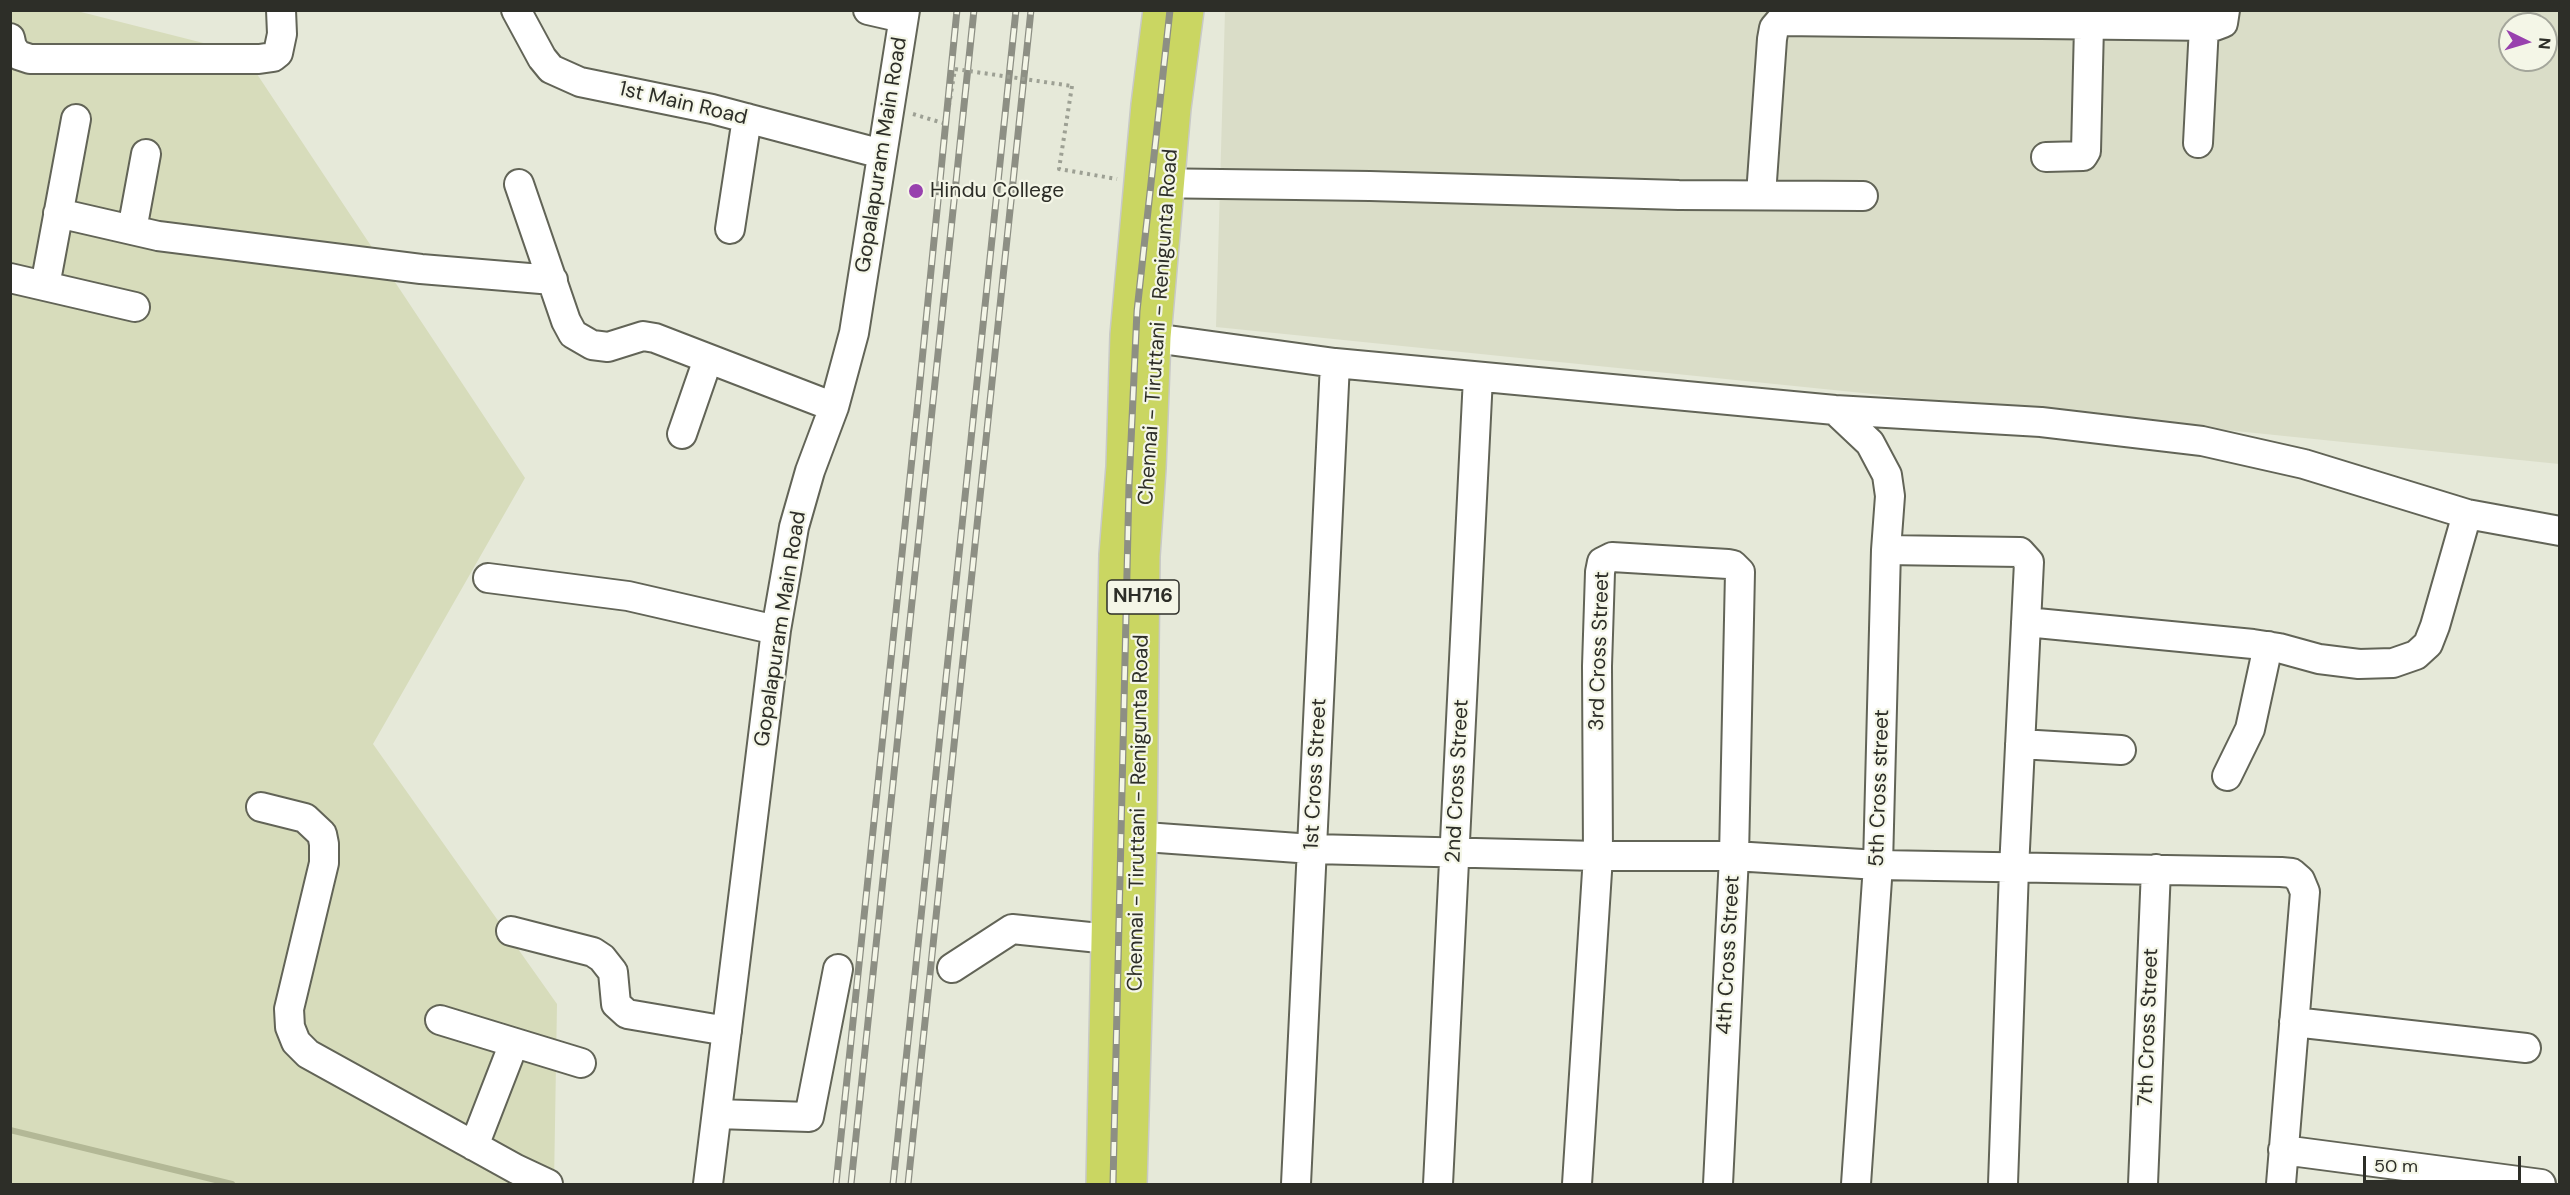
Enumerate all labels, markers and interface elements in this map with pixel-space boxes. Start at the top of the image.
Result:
north arrow [2498,12,2558,72]
street label: Gopalapuram Main Road [851,35,913,275]
text: N [2533,37,2555,50]
street label: 1st Main Road [616,77,750,131]
street label: Chennai - Tiruttani - Renigunta Road [1134,148,1184,506]
place label: Hindu College [930,178,1064,204]
marker: Hindu College [907,182,925,200]
street label: Gopalapuram Main Road [750,509,812,749]
street label: 3rd Cross Street [1585,571,1615,731]
road number: NH716 [1107,580,1179,614]
street label: Chennai - Tiruttani - Renigunta Road [1123,634,1155,992]
street label: 1st Cross Street [1299,698,1333,850]
street label: 2nd Cross Street [1441,698,1475,864]
street label: 5th Cross street [1865,709,1895,867]
street label: 4th Cross Street [1712,875,1746,1035]
street label: 7th Cross Street [2134,948,2164,1106]
scale bar [2366,1144,2524,1182]
text: 50 m [2374,1154,2418,1178]

